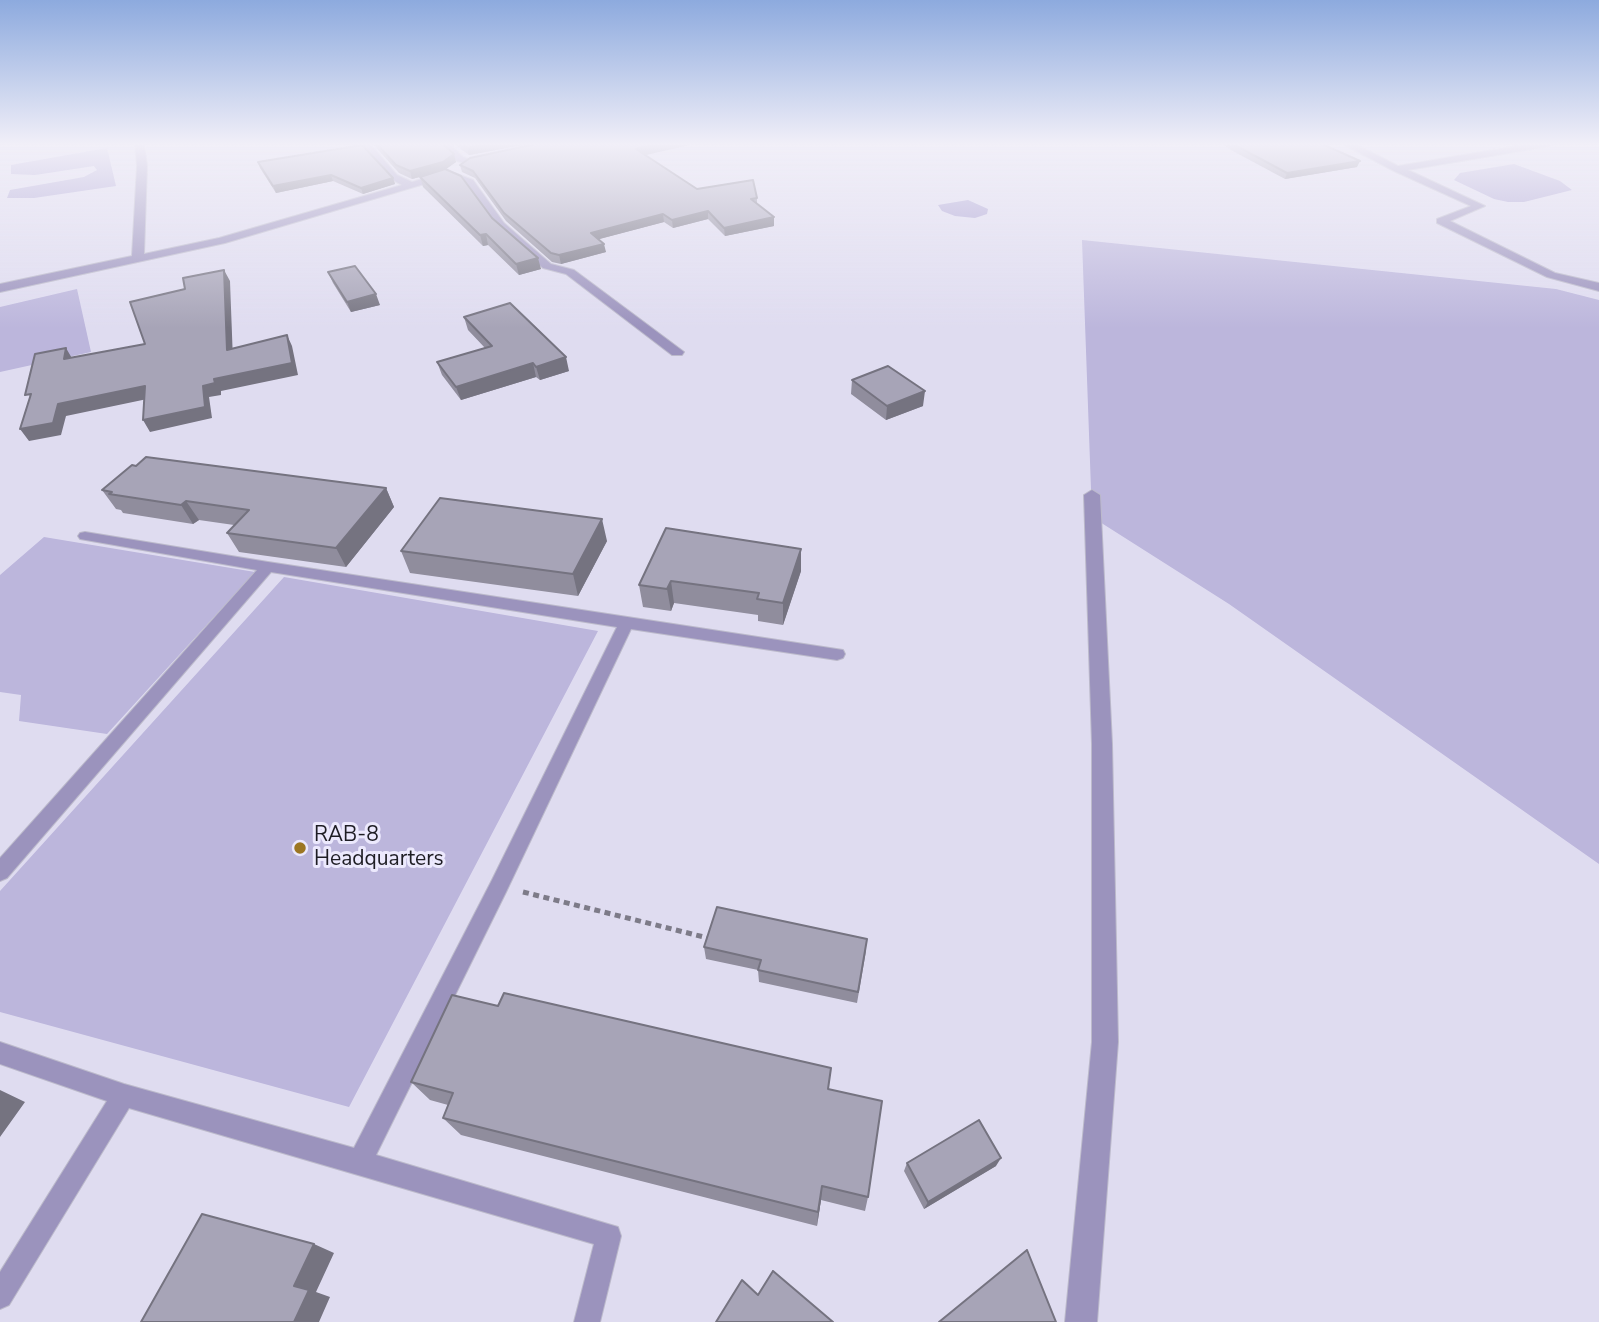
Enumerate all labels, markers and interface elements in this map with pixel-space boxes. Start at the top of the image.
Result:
place label: RAB-8 Headquarters [314,823,444,873]
marker: RAB-8 Headquarters [292,840,308,856]

